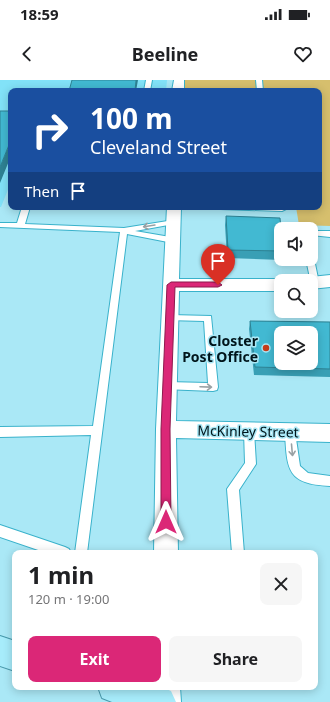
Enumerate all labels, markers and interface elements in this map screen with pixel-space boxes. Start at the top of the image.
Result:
text: 18:59 [20,4,59,24]
text: Beeline [132,42,198,66]
icon: back [16,43,38,65]
icon: heart [292,43,314,65]
text: 100 m [90,99,173,137]
icon: right [24,104,76,156]
text: Cleveland Street [90,135,227,159]
icon: arrive [67,180,89,202]
text: Then [24,181,59,201]
one-way arrow [143,222,156,230]
map controls [274,222,318,370]
button: sound [274,222,318,266]
pin [201,244,235,285]
icon: arrive [207,250,229,272]
button: search [274,274,318,318]
button: layers [274,326,318,370]
place label: Closter Post Office [182,331,259,366]
marker: Closter Post Office [261,343,271,353]
one-way arrow [199,383,212,391]
street label: McKinley Street [197,421,299,441]
one-way arrow [288,443,295,456]
position arrow [145,501,187,543]
text: 1 min [28,558,94,591]
button: close [260,563,302,605]
text: 120 m · 19:00 [28,590,109,608]
button: Exit [28,636,161,682]
button: Share [169,636,302,682]

